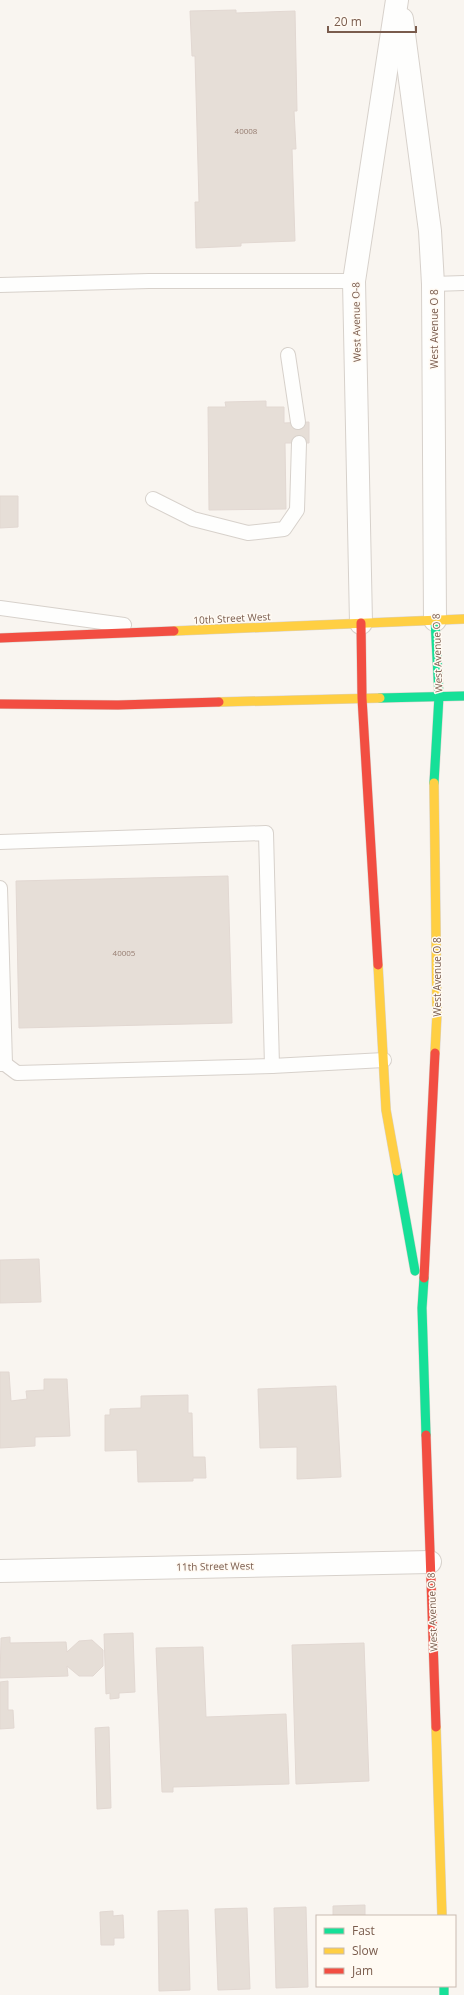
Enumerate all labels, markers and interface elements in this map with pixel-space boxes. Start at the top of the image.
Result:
scale bar [328,8,416,34]
text: 20 m [334,13,362,30]
house number: 40008 [235,125,258,136]
street label: West Avenue O-8 [348,282,364,362]
street label: West Avenue O 8 [427,289,441,369]
street label: 10th Street West [193,609,271,627]
street label: West Avenue O 8 [429,613,445,693]
street label: West Avenue O 8 [430,937,444,1017]
house number: 40005 [113,947,136,958]
street label: 11th Street West [176,1558,254,1574]
street label: West Avenue O 8 [424,1572,440,1652]
legend [316,1915,456,1987]
text: Fast [352,1922,375,1939]
text: Slow [352,1942,379,1959]
text: Jam [351,1962,373,1979]

